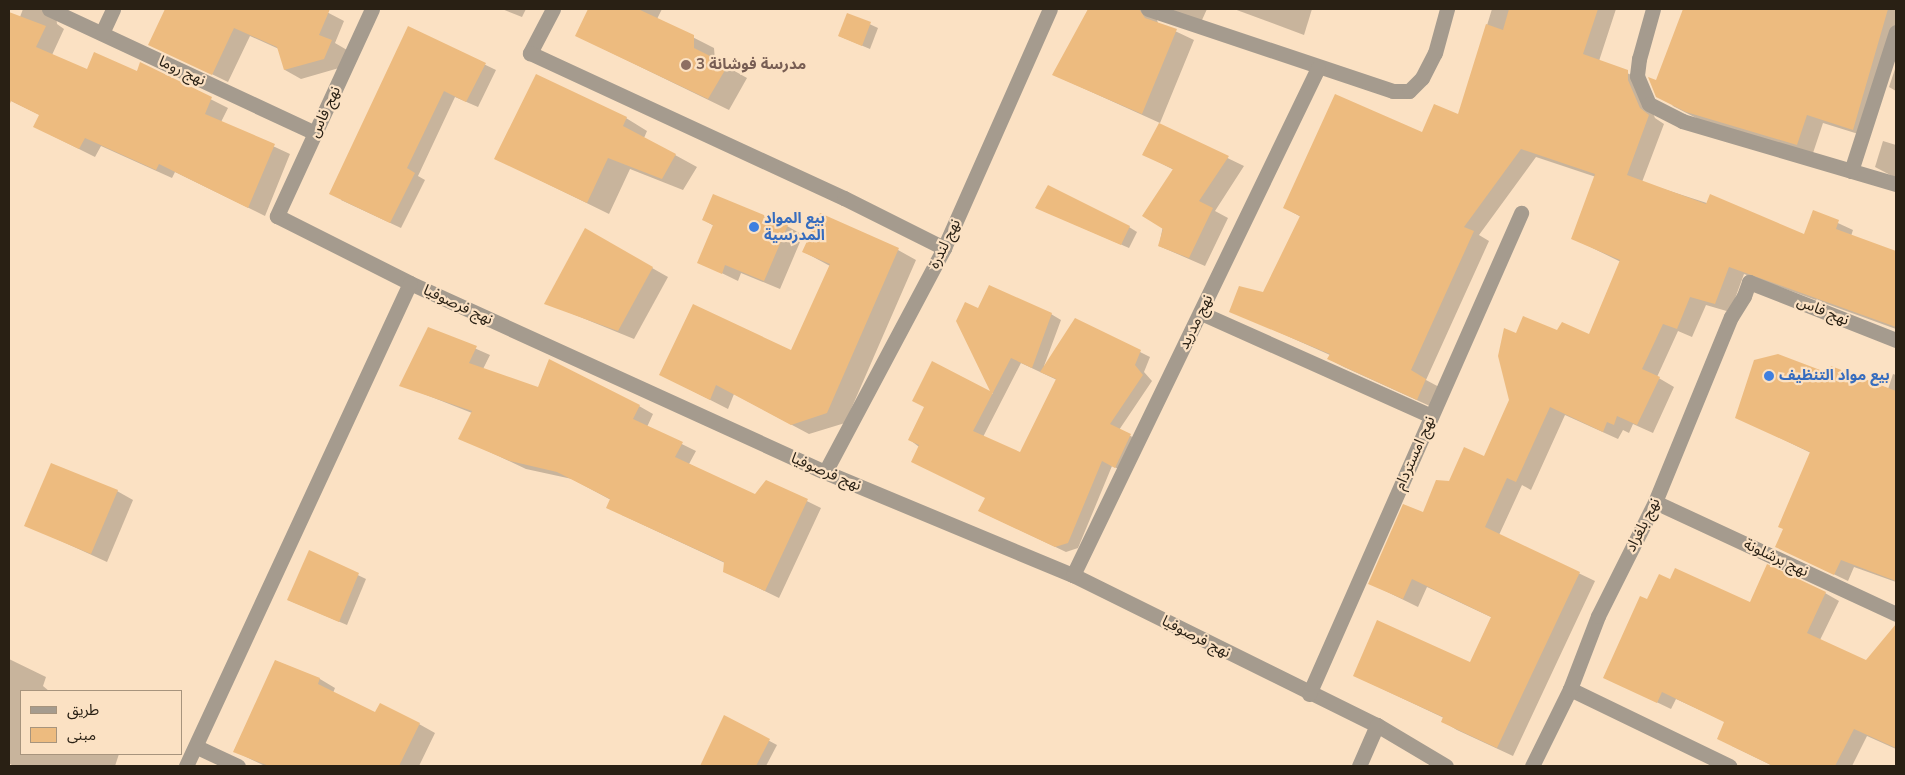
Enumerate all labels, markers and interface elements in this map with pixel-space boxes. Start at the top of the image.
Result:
street label: نهج روما [156,52,208,90]
place label: مدرسة فوشانة 3 [696,56,806,74]
marker: مدرسة فوشانة 3 [680,59,692,71]
street label: نهج فاس [305,84,345,140]
place label: بيع المواد المدرسية [764,209,825,244]
street label: نهج لندرة [925,216,965,272]
marker: بيع المواد المدرسية [748,221,760,233]
street label: نهج فرصوفيا [420,281,496,329]
street label: نهج مدريد [1175,292,1217,352]
street label: نهج فاس [1794,292,1852,330]
place label: بيع مواد التنظيف [1779,367,1890,385]
marker: بيع مواد التنظيف [1763,370,1775,382]
street label: نهج امستردام [1391,413,1439,493]
street label: نهج فرصوفيا [788,449,864,495]
street label: نهج بلغراد [1622,495,1664,555]
street label: نهج برشلونة [1741,535,1811,581]
street label: نهج فرصوفيا [1159,612,1233,662]
legend [20,690,182,755]
text: طريق [67,700,99,720]
text: مبنى [67,725,96,745]

